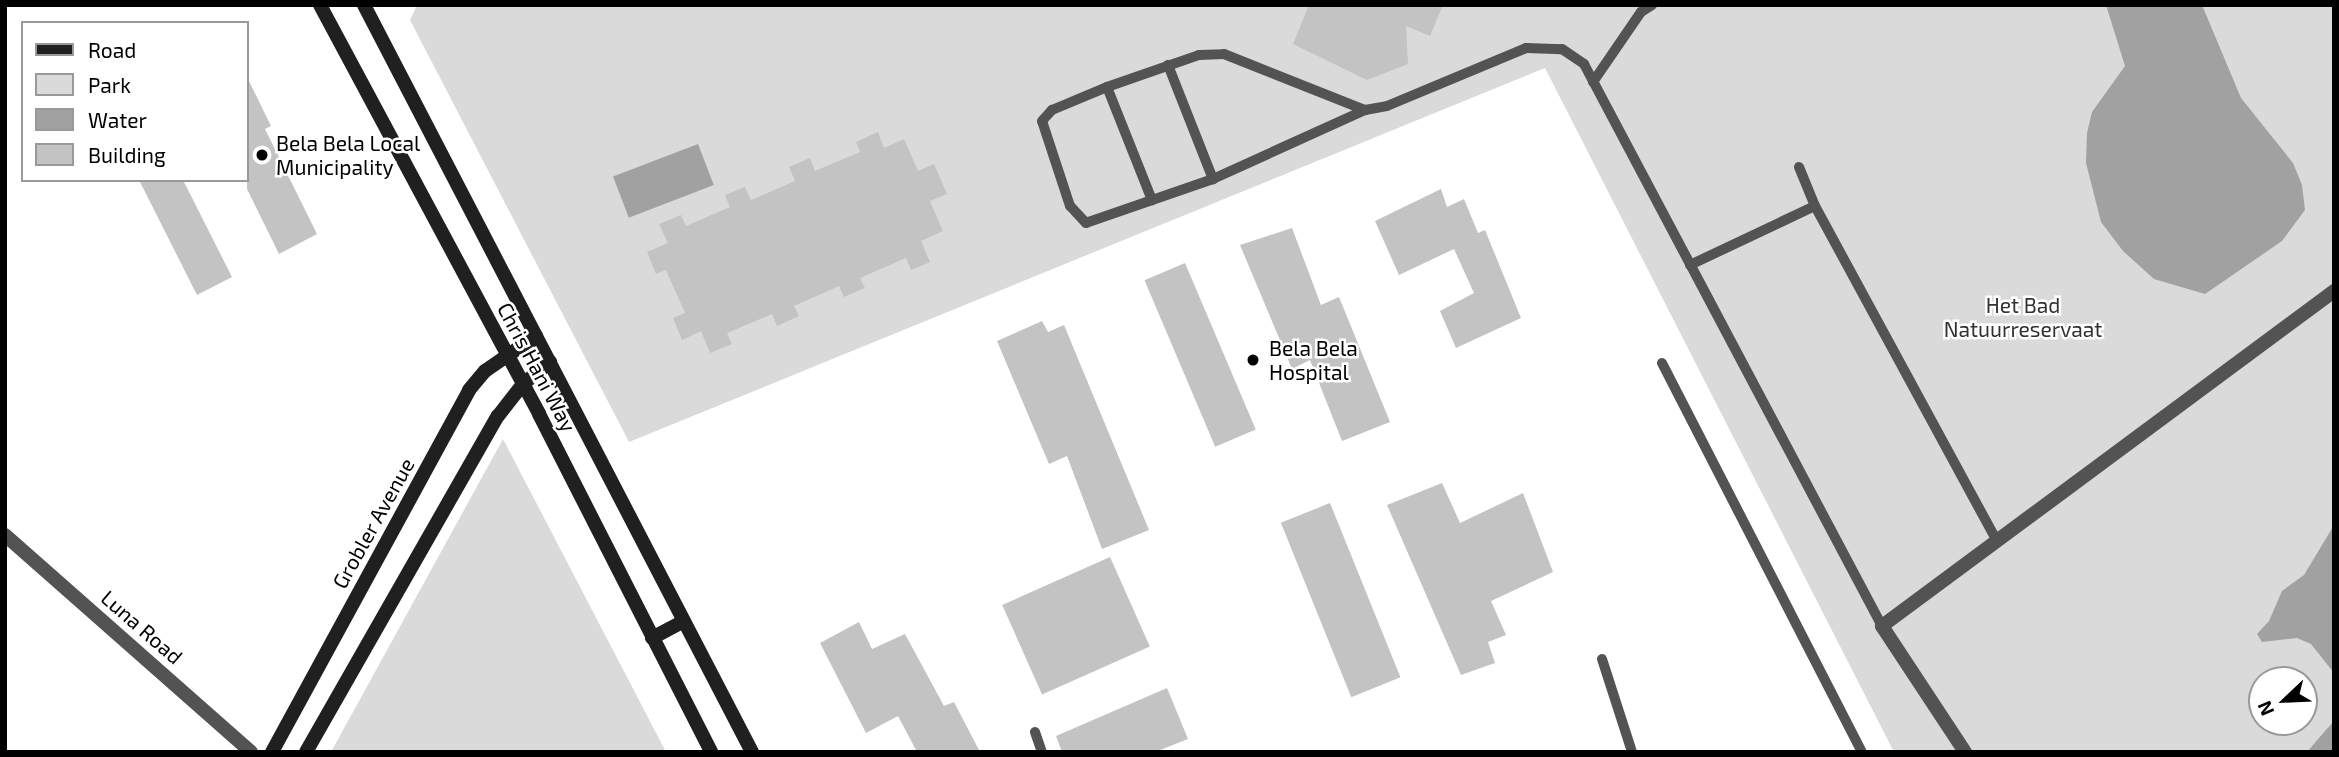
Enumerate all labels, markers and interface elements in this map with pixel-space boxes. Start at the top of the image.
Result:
legend [21,21,248,182]
text: Road [88,37,136,62]
text: Park [88,72,131,97]
text: Water [88,107,147,132]
place label: Bela Bela Local Municipality [276,130,420,180]
text: Building [88,142,166,167]
marker: Bela Bela Local Municipality [254,147,270,163]
park label: Het Bad Natuurreservaat [1944,292,2102,342]
street label: Chris Hani Way [492,298,582,436]
place label: Bela Bela Hospital [1269,335,1358,385]
marker: Bela Bela Hospital [1243,350,1263,370]
street label: Grobler Avenue [327,453,419,593]
street label: Luna Road [96,585,188,669]
north arrow [2248,666,2318,736]
text: N [2252,698,2278,719]

